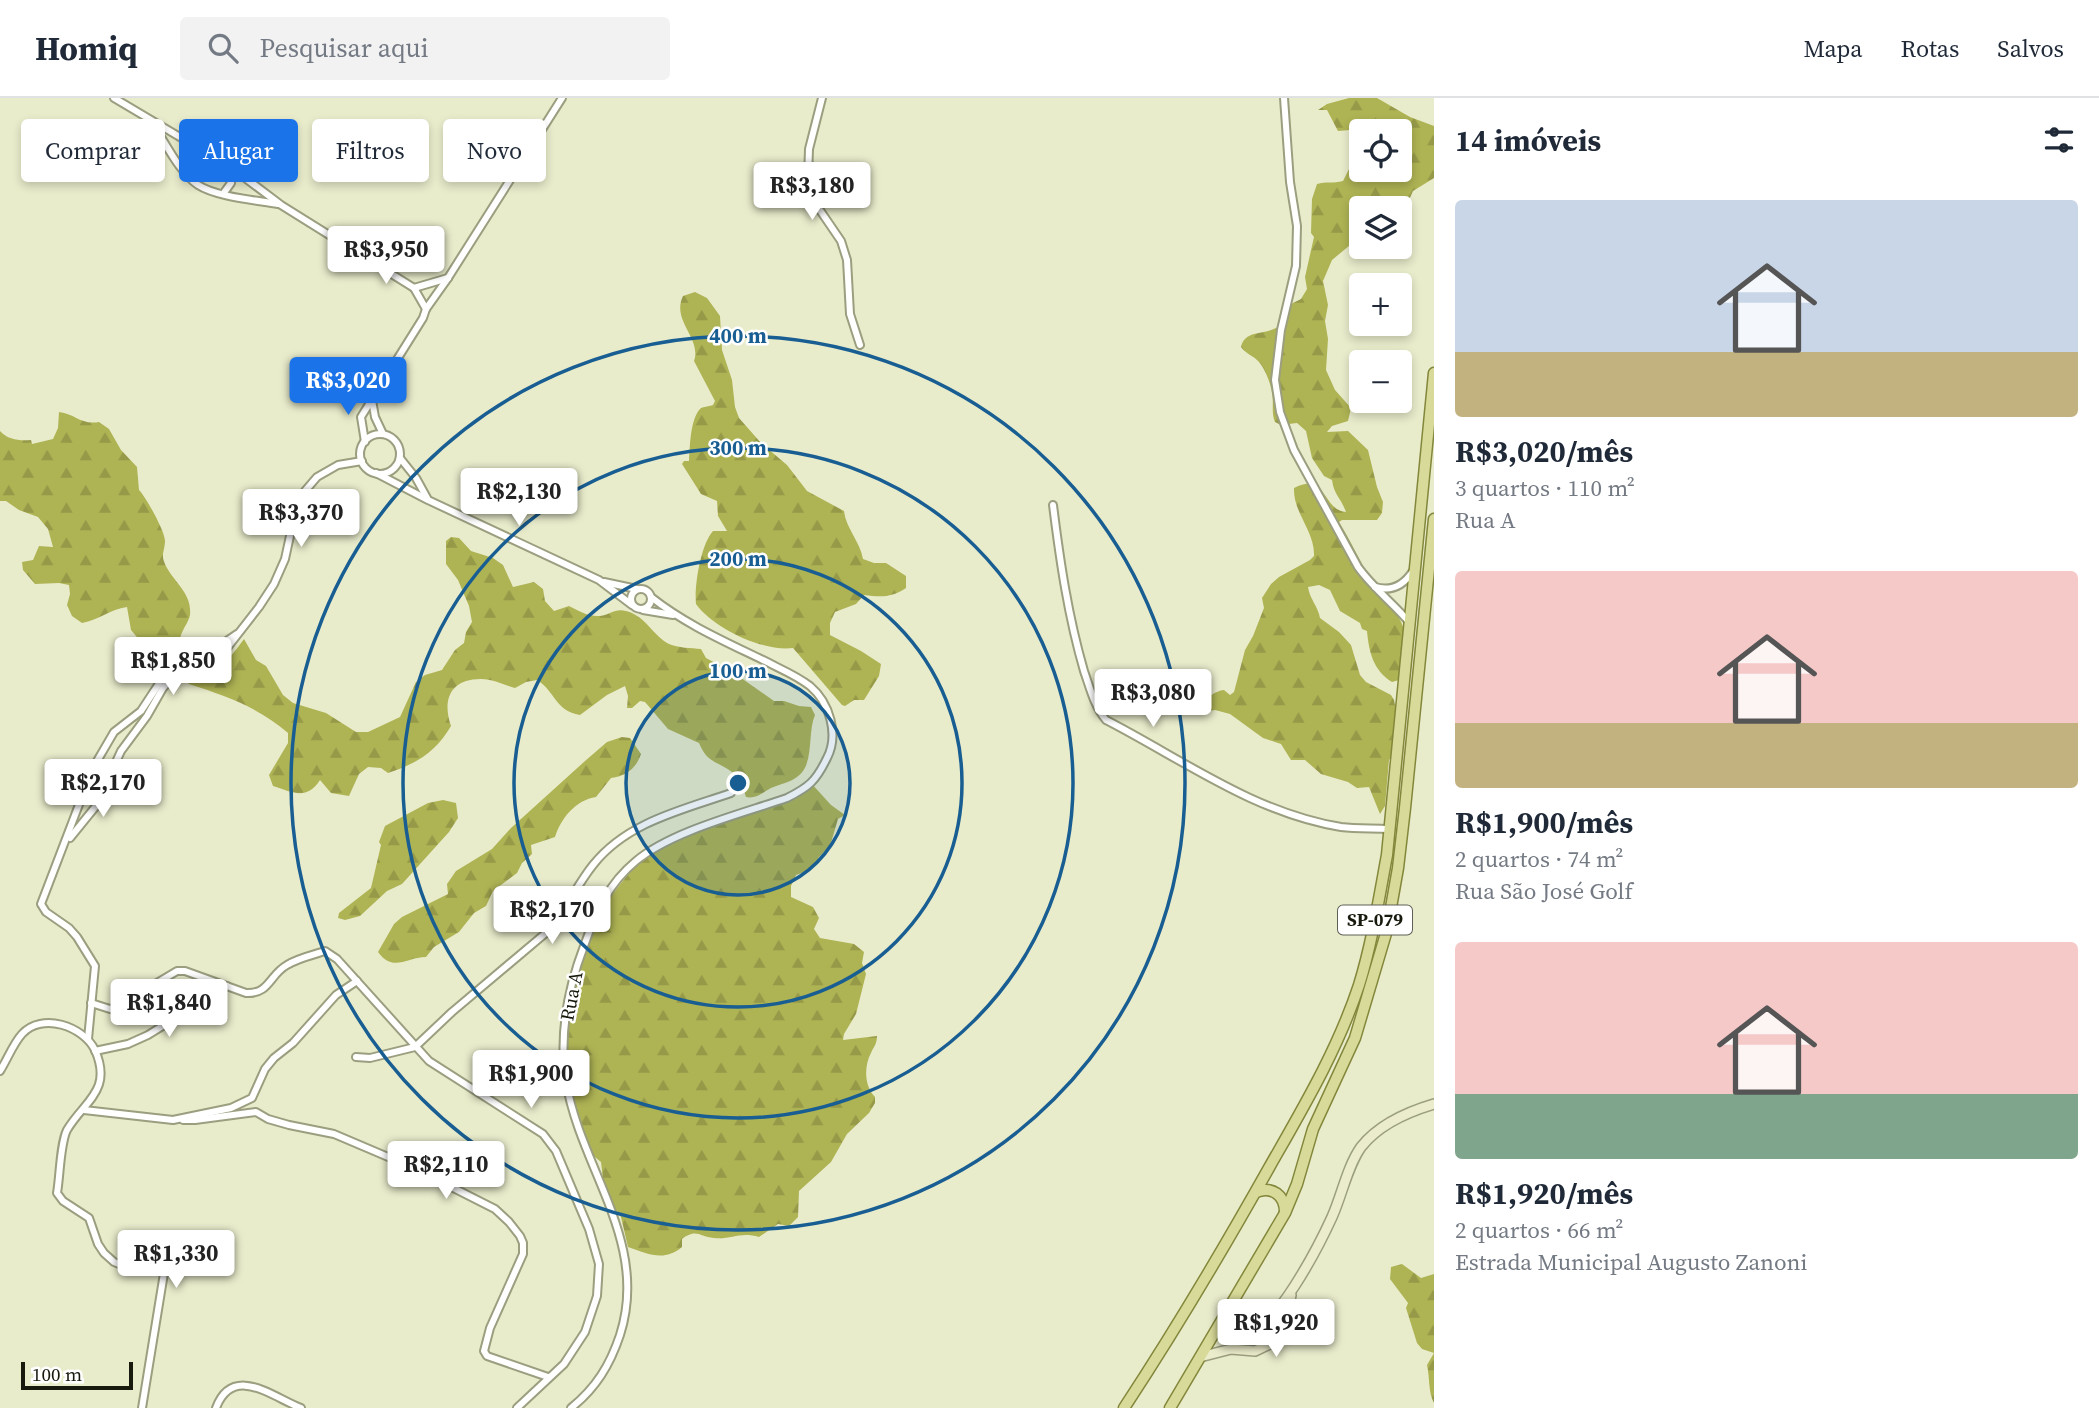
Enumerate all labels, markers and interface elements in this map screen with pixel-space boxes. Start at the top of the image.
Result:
search box [180,17,670,80]
text: Homiq [35,26,138,71]
icon: search [204,29,242,67]
text: Pesquisar aqui [260,30,428,66]
text: Mapa [1803,32,1863,65]
text: Rotas [1901,32,1959,65]
text: Salvos [1997,32,2064,65]
chip: Comprar [21,119,165,182]
chip: Alugar [179,119,298,182]
chip: Filtros [312,119,429,182]
chip: Novo [443,119,546,182]
map controls [1349,119,1412,413]
button: locate [1349,119,1412,182]
text: 14 imóveis [1455,120,1601,161]
icon: filters [2040,121,2078,159]
pin: R$3,180 [747,162,877,222]
text: R$3,180 [770,169,854,201]
button: layers [1349,196,1412,259]
pin: R$3,950 [321,226,451,286]
text: R$3,950 [344,233,428,265]
icon: home [1704,245,1830,371]
button: + [1349,273,1412,336]
text: 400 m [709,321,767,350]
button: − [1349,350,1412,413]
pin: R$3,020 [283,358,413,417]
text: R$3,020 [306,364,390,396]
text: R$3,020/mês [1455,431,1633,472]
text: 300 m [709,433,767,462]
pin: R$2,130 [454,468,584,528]
text: 3 quartos · 110 m² [1455,472,1635,504]
text: R$2,130 [477,475,561,507]
pin: R$3,370 [236,490,366,549]
text: R$3,370 [259,496,343,528]
text: Rua A [1455,504,1515,536]
text: 200 m [709,544,767,573]
icon: home [1704,616,1830,742]
pin: R$1,850 [108,638,238,697]
text: R$1,850 [131,644,215,676]
text: 100 m [709,656,767,685]
pin: R$3,080 [1088,670,1218,729]
text: R$3,080 [1111,676,1195,708]
pin: R$2,170 [38,760,168,819]
text: R$2,170 [61,766,145,798]
centre of rings [726,771,750,795]
text: R$1,900/mês [1455,802,1633,843]
text: 2 quartos · 74 m² [1455,843,1624,875]
text: Rua São José Golf [1455,875,1633,907]
pin: R$2,170 [487,886,617,946]
text: R$2,170 [510,893,594,925]
road number: SP-079 [1338,906,1412,934]
street label: Rua A [553,969,589,1023]
pin: R$1,840 [104,979,234,1039]
text: R$1,840 [127,986,211,1018]
icon: home [1704,987,1830,1113]
pin: R$1,900 [466,1051,596,1110]
text: R$1,900 [489,1057,573,1089]
pin: R$2,110 [381,1142,511,1201]
text: R$2,110 [404,1148,488,1180]
text: R$1,920/mês [1455,1173,1633,1214]
text: 2 quartos · 66 m² [1455,1214,1624,1246]
pin: R$1,330 [111,1230,241,1290]
text: R$1,330 [134,1237,218,1269]
text: Estrada Municipal Augusto Zanoni [1455,1246,1807,1278]
pin: R$1,920 [1211,1300,1341,1359]
text: R$1,920 [1234,1306,1318,1338]
scale bar [21,1359,133,1391]
text: 100 m [32,1361,82,1387]

